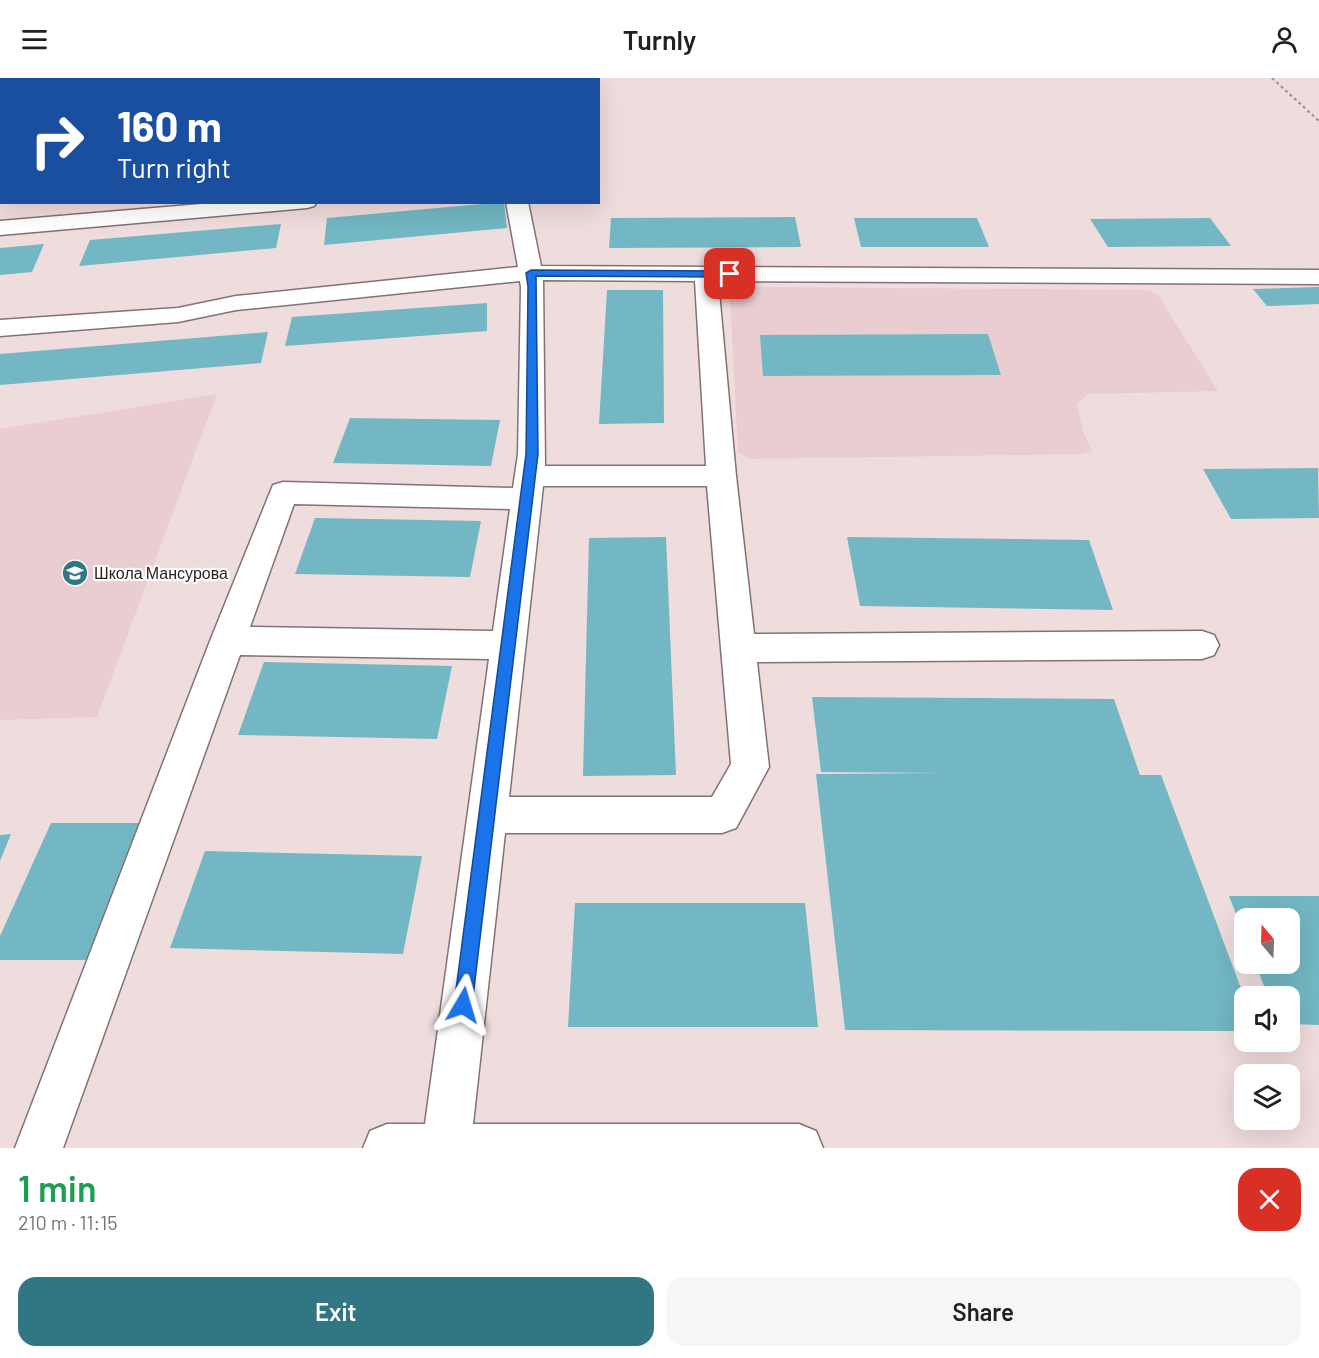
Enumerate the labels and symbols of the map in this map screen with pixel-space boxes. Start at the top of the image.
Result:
pin [704,248,755,299]
school or university icon: Школа Мансурова [60,558,90,588]
place label: Школа Мансурова [94,563,228,582]
north arrow [1234,908,1300,974]
position arrow [431,973,495,1037]

